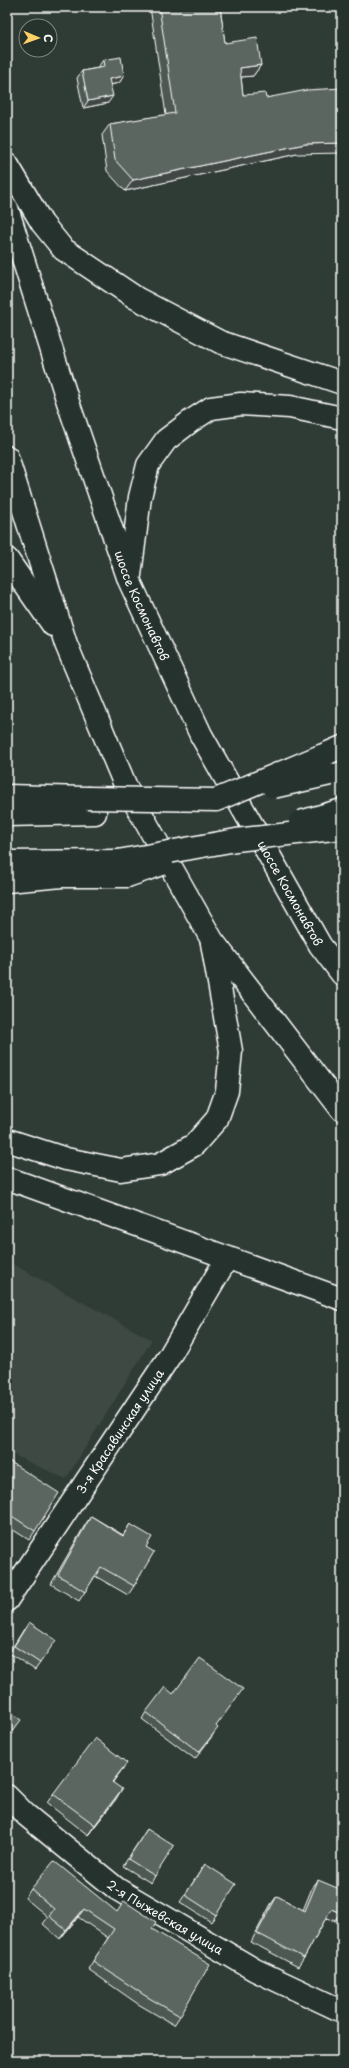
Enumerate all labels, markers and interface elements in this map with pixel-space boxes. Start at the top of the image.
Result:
north arrow [18,18,58,58]
text: С [40,34,57,43]
street label: шоссе Космонавтов [110,548,174,663]
street label: шоссе Космонавтов [253,837,328,949]
street label: 3-я Красавинская улица [72,1365,168,1497]
street label: 2-я Пыжевская улица [103,1875,227,1959]

